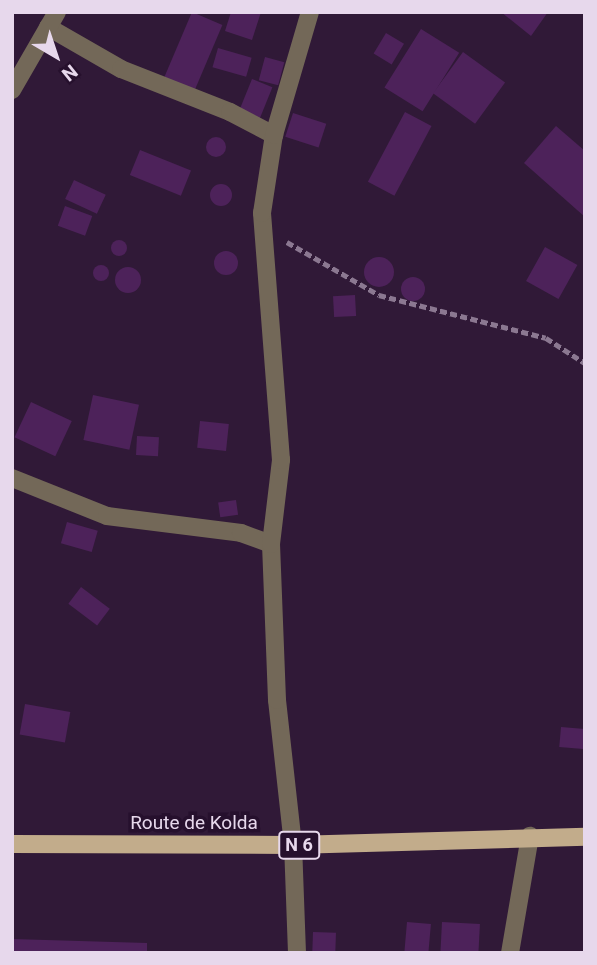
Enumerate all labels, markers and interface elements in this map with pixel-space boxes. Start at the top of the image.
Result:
north arrow [21,21,91,91]
text: N [57,60,82,86]
street label: Route de Kolda [130,812,258,834]
road number: N 6 [278,830,320,860]

